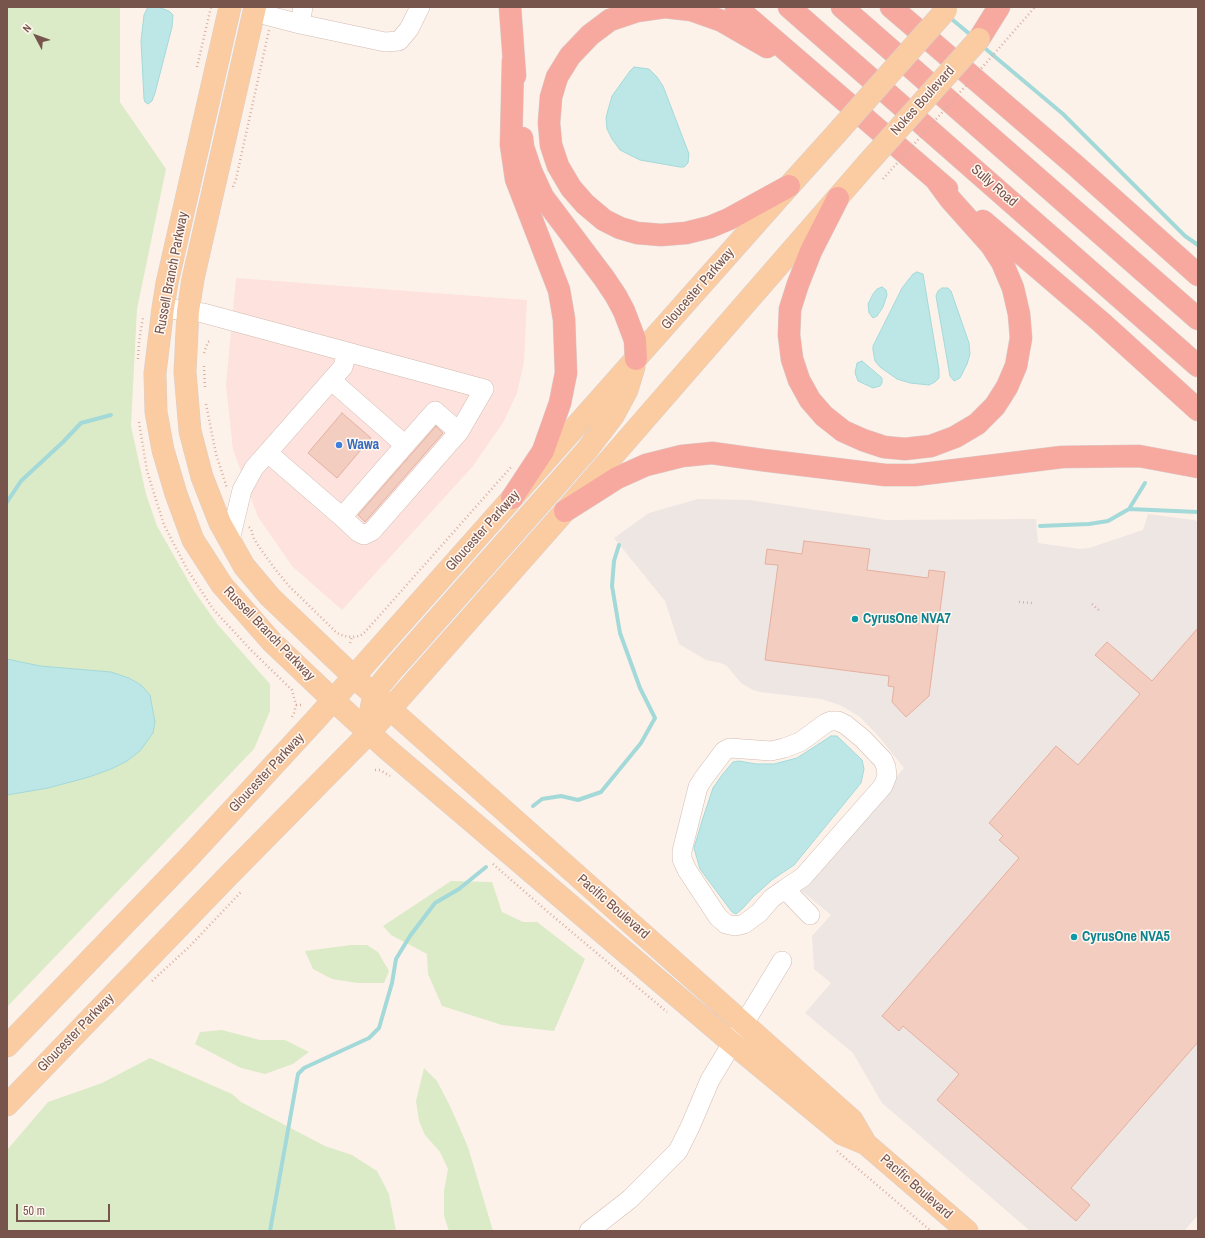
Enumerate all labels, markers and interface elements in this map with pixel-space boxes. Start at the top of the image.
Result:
north arrow [16,16,56,56]
text: N [20,21,34,35]
street label: Nokes Boulevard [888,63,958,139]
street label: Sully Road [968,161,1020,211]
street label: Russell Branch Parkway [152,210,192,336]
street label: Gloucester Parkway [658,245,738,333]
place label: Wawa [347,437,379,453]
marker: Wawa [334,440,344,450]
street label: Gloucester Parkway [442,487,524,575]
street label: Russell Branch Parkway [220,583,318,685]
place label: CyrusOne NVA7 [863,611,951,627]
marker: CyrusOne NVA7 [850,614,860,624]
street label: Gloucester Parkway [226,730,308,816]
street label: Pacific Boulevard [574,871,652,943]
place label: CyrusOne NVA5 [1082,929,1170,945]
marker: CyrusOne NVA5 [1069,932,1079,942]
street label: Gloucester Parkway [34,990,118,1076]
street label: Pacific Boulevard [877,1151,955,1223]
scale bar [18,1196,112,1222]
text: 50 m [23,1203,45,1219]

